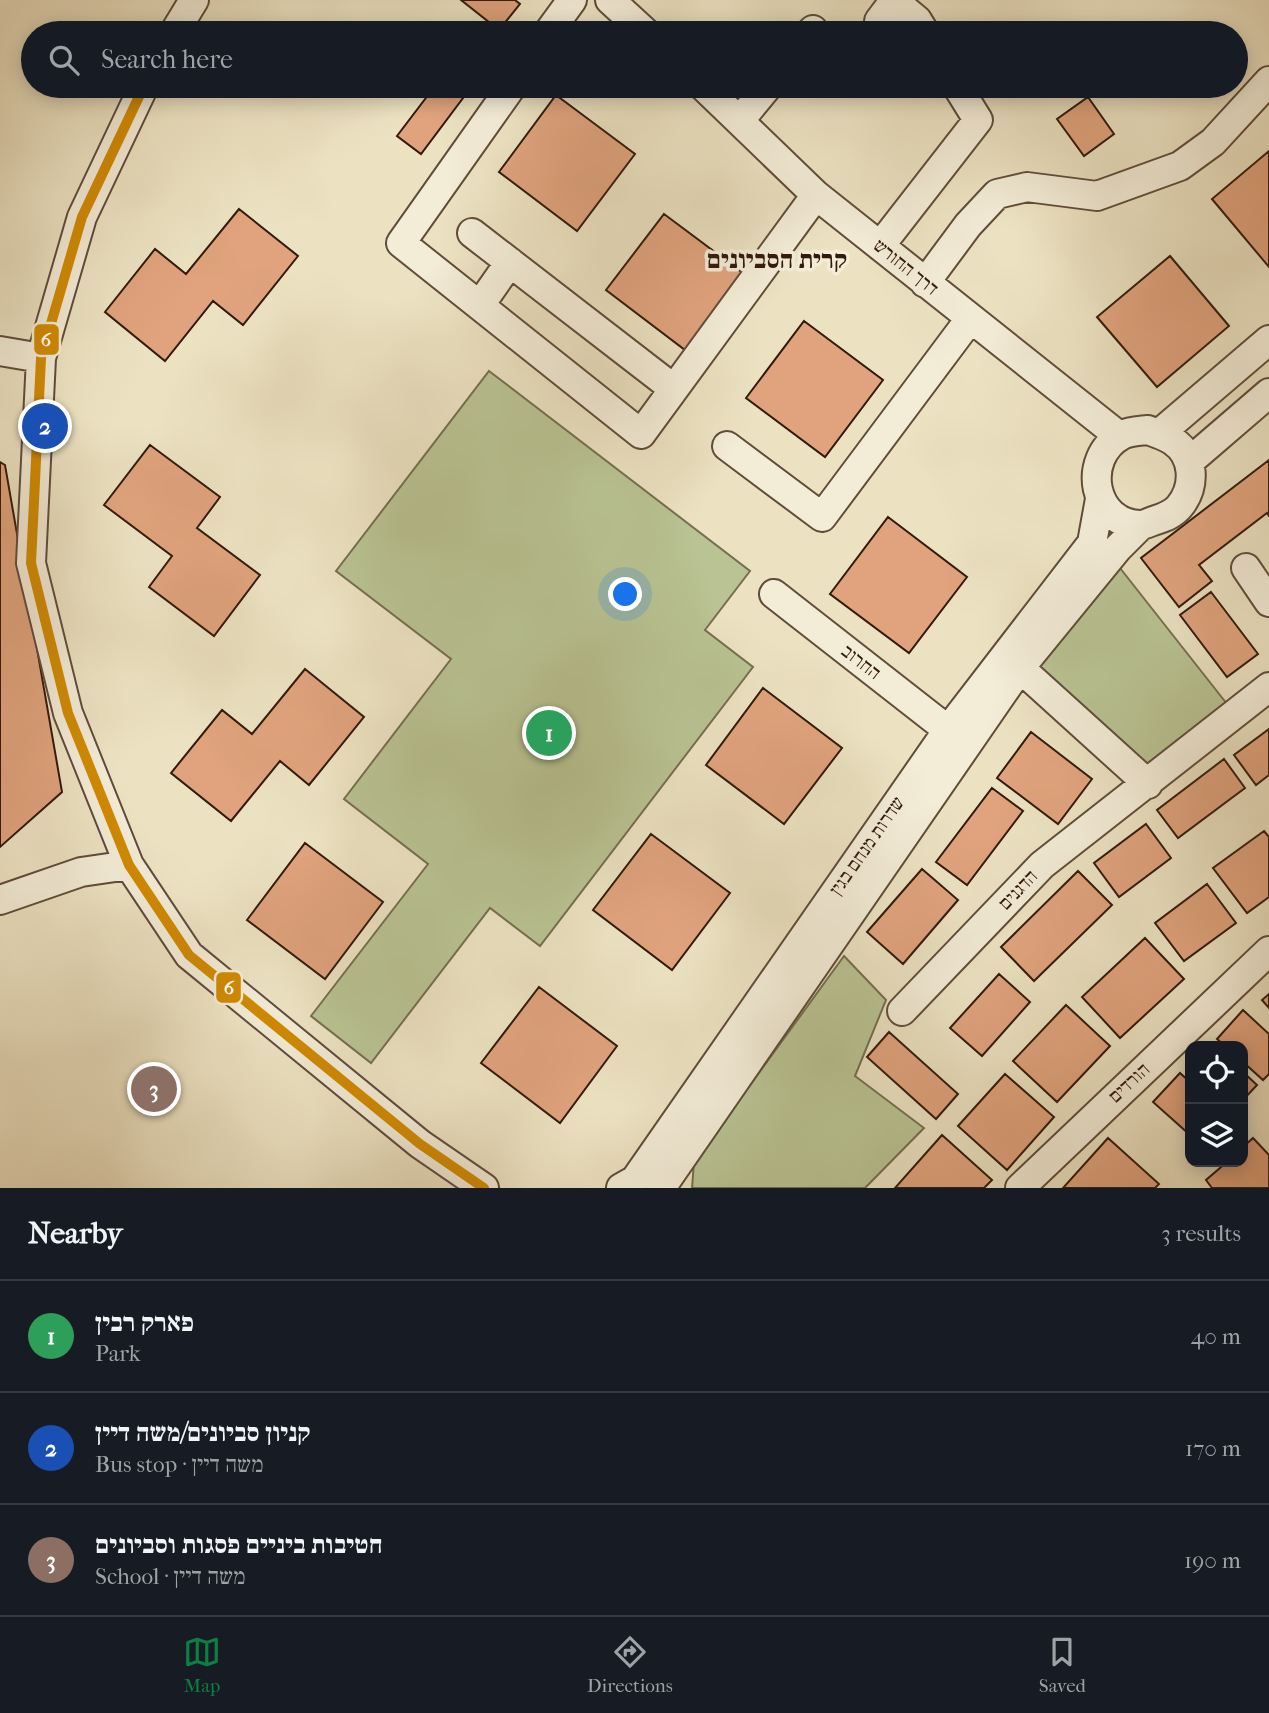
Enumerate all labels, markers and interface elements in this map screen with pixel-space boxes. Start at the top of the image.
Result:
search box [21,21,1248,98]
icon: search [45,41,83,79]
text: Search here [101,44,233,75]
street label: דרך החורש [869,234,943,300]
district label: קרית הסביונים [707,244,847,275]
line badge: 6 [33,323,60,356]
text: 6 [41,329,52,351]
pin: 2 [22,400,68,452]
your location [608,577,642,611]
street label: החרוב [837,640,885,684]
pin: 1 [526,707,572,759]
street label: שדרות מנחם בגין [825,792,909,900]
street label: הדגנים [994,866,1042,914]
line badge: 6 [215,971,242,1004]
text: 6 [224,977,235,999]
map controls [1185,1041,1248,1167]
button: locate [1185,1041,1248,1104]
street label: הורדים [1104,1058,1154,1108]
pin: 3 [131,1063,177,1115]
button: layers [1185,1104,1248,1167]
text: Nearby [28,1216,123,1251]
text: 3 results [1161,1220,1241,1247]
text: פארק רבין [95,1307,194,1338]
text: 1 [47,1323,55,1350]
text: 40 m [1191,1323,1241,1350]
text: Park [95,1340,141,1367]
text: קניון סביונים/משה דיין [95,1417,310,1448]
text: 2 [45,1435,57,1462]
text: 170 m [1185,1435,1241,1462]
text: Bus stop · משה דיין [95,1451,264,1478]
text: חטיבות ביניים פסגות וסביונים [95,1529,383,1560]
text: 3 [46,1547,56,1574]
text: 190 m [1184,1547,1241,1574]
text: School · משה דיין [95,1563,246,1590]
tab: Map [183,1633,221,1697]
tab: Directions [587,1633,673,1697]
tab: Saved [1039,1633,1086,1697]

